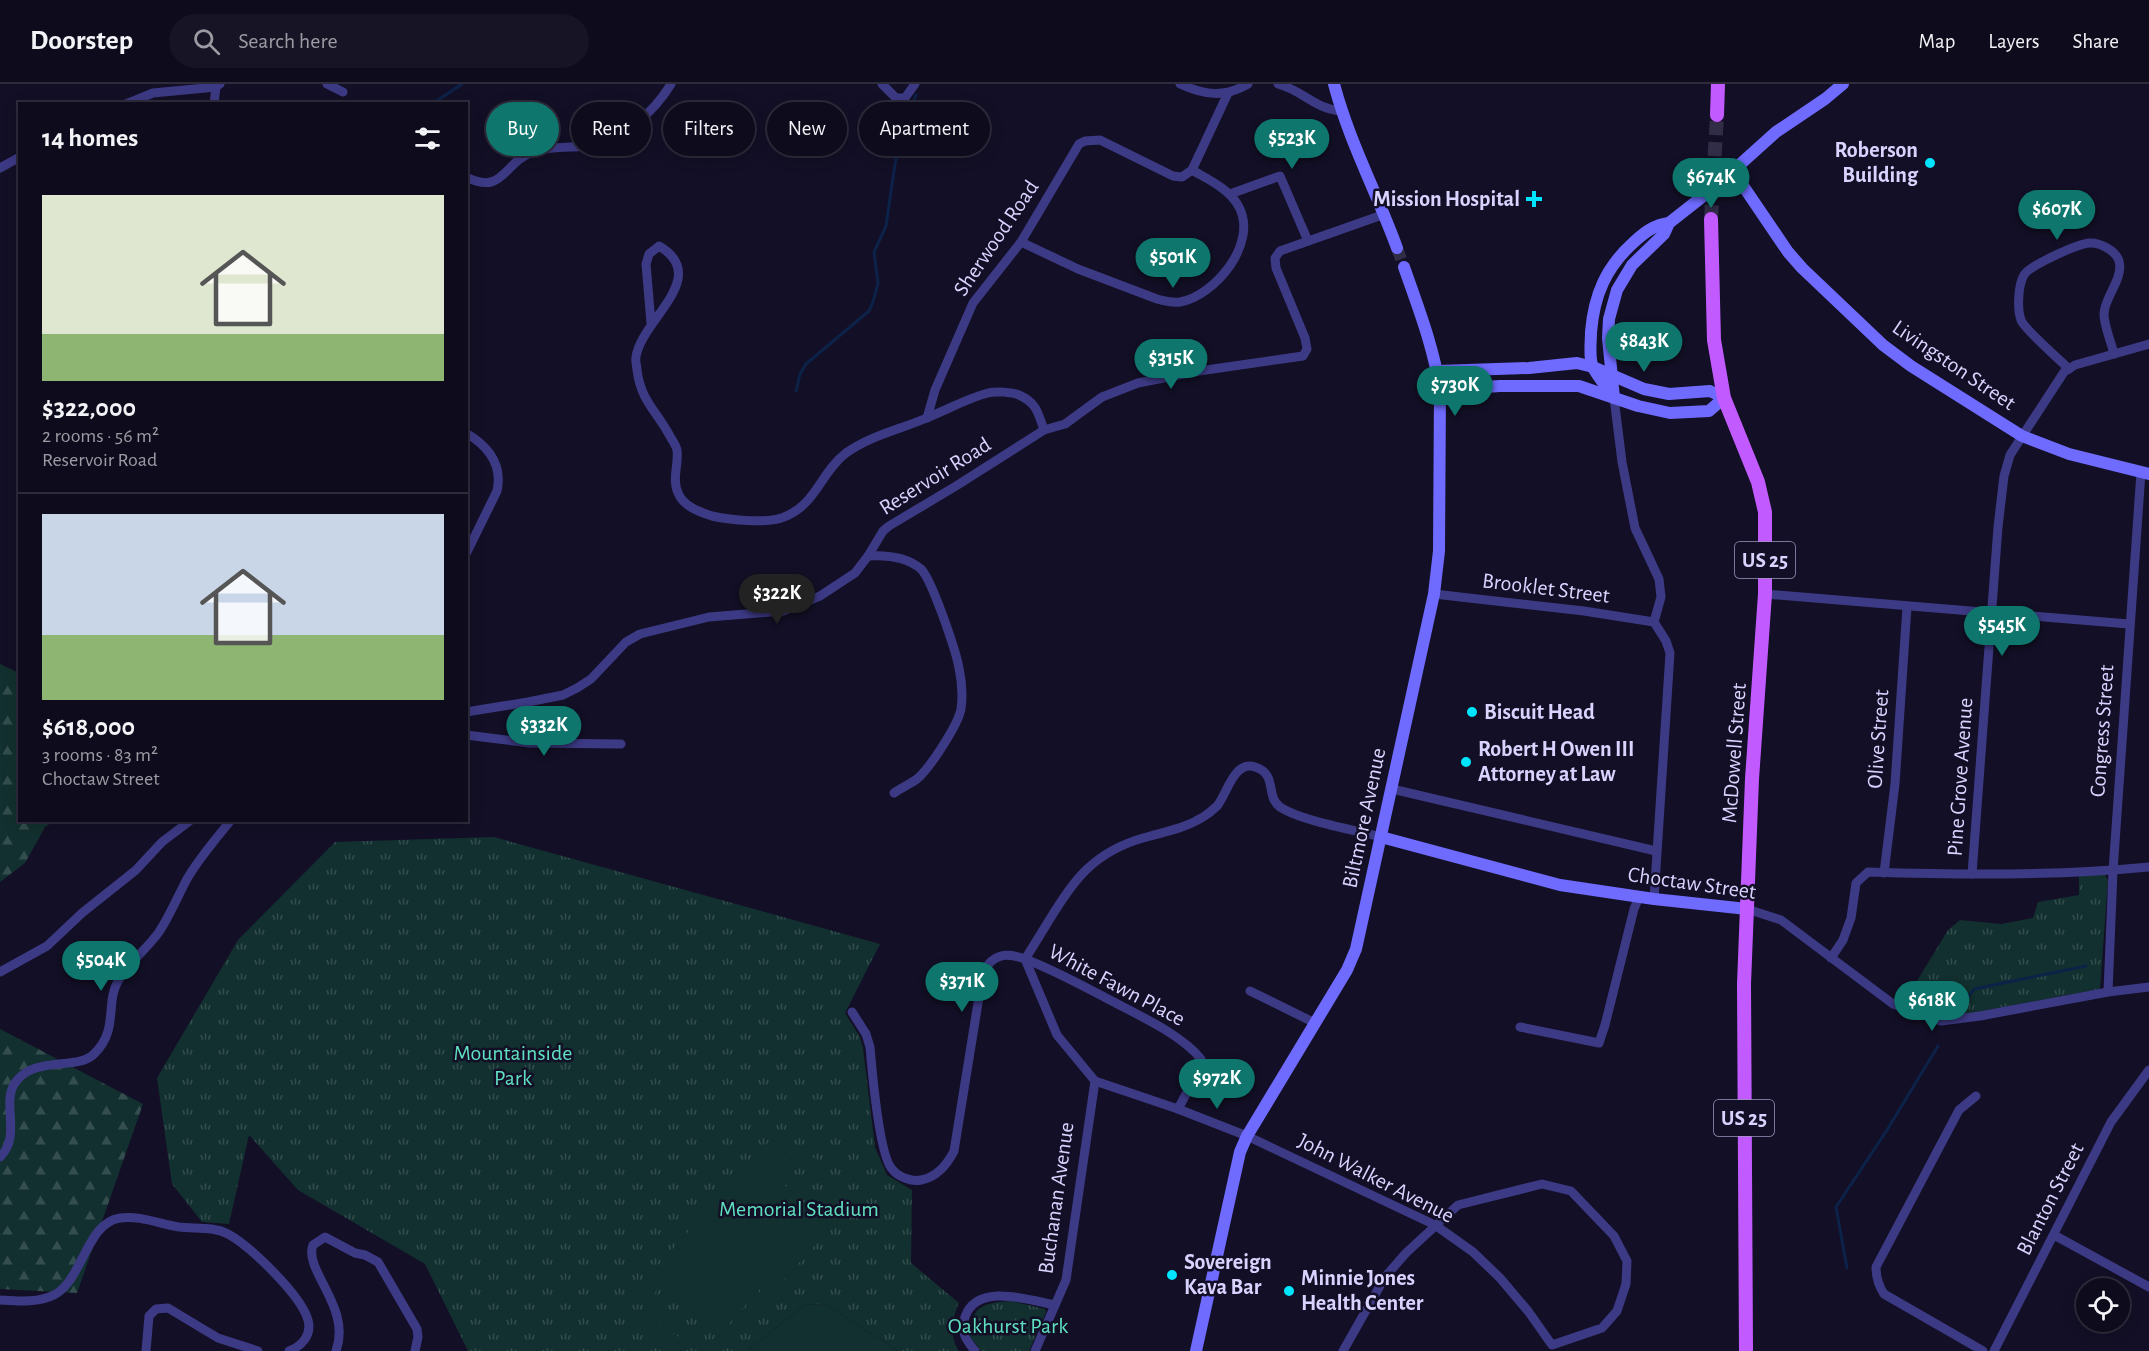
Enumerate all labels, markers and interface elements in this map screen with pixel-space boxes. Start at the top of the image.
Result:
search box [169,14,589,68]
icon: search [190,25,223,58]
text: Doorstep [30,27,133,55]
text: Search here [238,30,338,52]
text: Map [1919,31,1955,52]
text: Layers [1988,31,2039,52]
text: Share [2072,31,2119,52]
chip: Buy [486,102,559,156]
chip: Rent [571,102,651,156]
chip: Filters [663,102,755,156]
chip: New [767,102,847,156]
chip: Apartment [859,102,990,156]
pin: $523K [1250,119,1334,170]
icon: filters [411,122,444,155]
text: 14 homes [42,125,138,151]
text: $523K [1268,128,1316,148]
place label: Roberson Building [1835,139,1919,186]
marker: Roberson Building [1923,156,1937,170]
pin: $674K [1669,158,1753,209]
text: $674K [1686,167,1736,187]
street label: Sherwood Road [949,176,1043,300]
place label: Mission Hospital [1373,188,1520,210]
marker: Mission Hospital [1525,190,1543,208]
pin: $607K [2015,190,2099,241]
text: $607K [2032,199,2082,219]
icon: home [189,234,297,342]
pin: $501K [1131,238,1215,289]
text: $501K [1150,247,1196,267]
street label: Livingston Street [1888,316,2020,414]
pin: $843K [1602,322,1686,373]
text: $843K [1619,331,1669,351]
pin: $315K [1129,339,1213,390]
text: $315K [1148,348,1194,368]
pin: $730K [1413,366,1497,417]
text: $730K [1431,375,1479,395]
text: $322,000 [42,395,136,421]
text: 2 rooms · 56 m² [42,426,159,446]
street label: Reservoir Road [875,433,995,519]
text: Reservoir Road [42,450,157,470]
road number: US 25 [1735,542,1795,578]
icon: home [189,553,297,661]
street label: Brooklet Street [1481,569,1611,607]
pin: $322K [735,574,819,625]
text: $322K [753,583,801,603]
pin: $545K [1960,606,2044,657]
text: $545K [1978,615,2026,635]
street label: Congress Street [2086,664,2118,798]
street label: McDowell Street [1718,682,1750,824]
street label: Olive Street [1864,689,1892,789]
street label: Pine Grove Avenue [1943,697,1977,857]
place label: Biscuit Head [1484,701,1595,723]
marker: Biscuit Head [1465,705,1479,719]
pin: $332K [502,706,586,757]
text: $618,000 [42,714,135,740]
text: $332K [520,715,568,735]
place label: Robert H Owen III Attorney at Law [1478,738,1634,786]
text: 3 rooms · 83 m² [42,745,158,765]
street label: Biltmore Avenue [1338,746,1390,890]
marker: Robert H Owen III Attorney at Law [1459,755,1473,769]
text: Choctaw Street [42,769,160,789]
street label: Choctaw Street [1626,863,1758,903]
street label: White Fawn Place [1045,940,1189,1030]
pin: $504K [59,941,143,992]
text: $504K [76,950,126,970]
pin: $371K [920,962,1004,1013]
text: $371K [939,971,985,991]
pin: $618K [1890,981,1974,1032]
text: $618K [1908,990,1956,1010]
park label: Mountainside Park [454,1042,572,1089]
pin: $972K [1175,1059,1259,1110]
text: $972K [1193,1068,1241,1088]
road number: US 25 [1714,1100,1774,1136]
street label: Buchanan Avenue [1034,1121,1078,1275]
street label: John Walker Avenue [1294,1129,1458,1227]
street label: Blanton Street [2012,1139,2088,1259]
park label: Memorial Stadium [719,1198,879,1220]
place label: Sovereign Kava Bar [1184,1251,1272,1298]
place label: Minnie Jones Health Center [1301,1267,1424,1314]
marker: Sovereign Kava Bar [1165,1268,1179,1282]
map controls [2076,1278,2130,1332]
button: locate [2076,1278,2130,1332]
marker: Minnie Jones Health Center [1282,1284,1296,1298]
park label: Oakhurst Park [948,1315,1068,1337]

